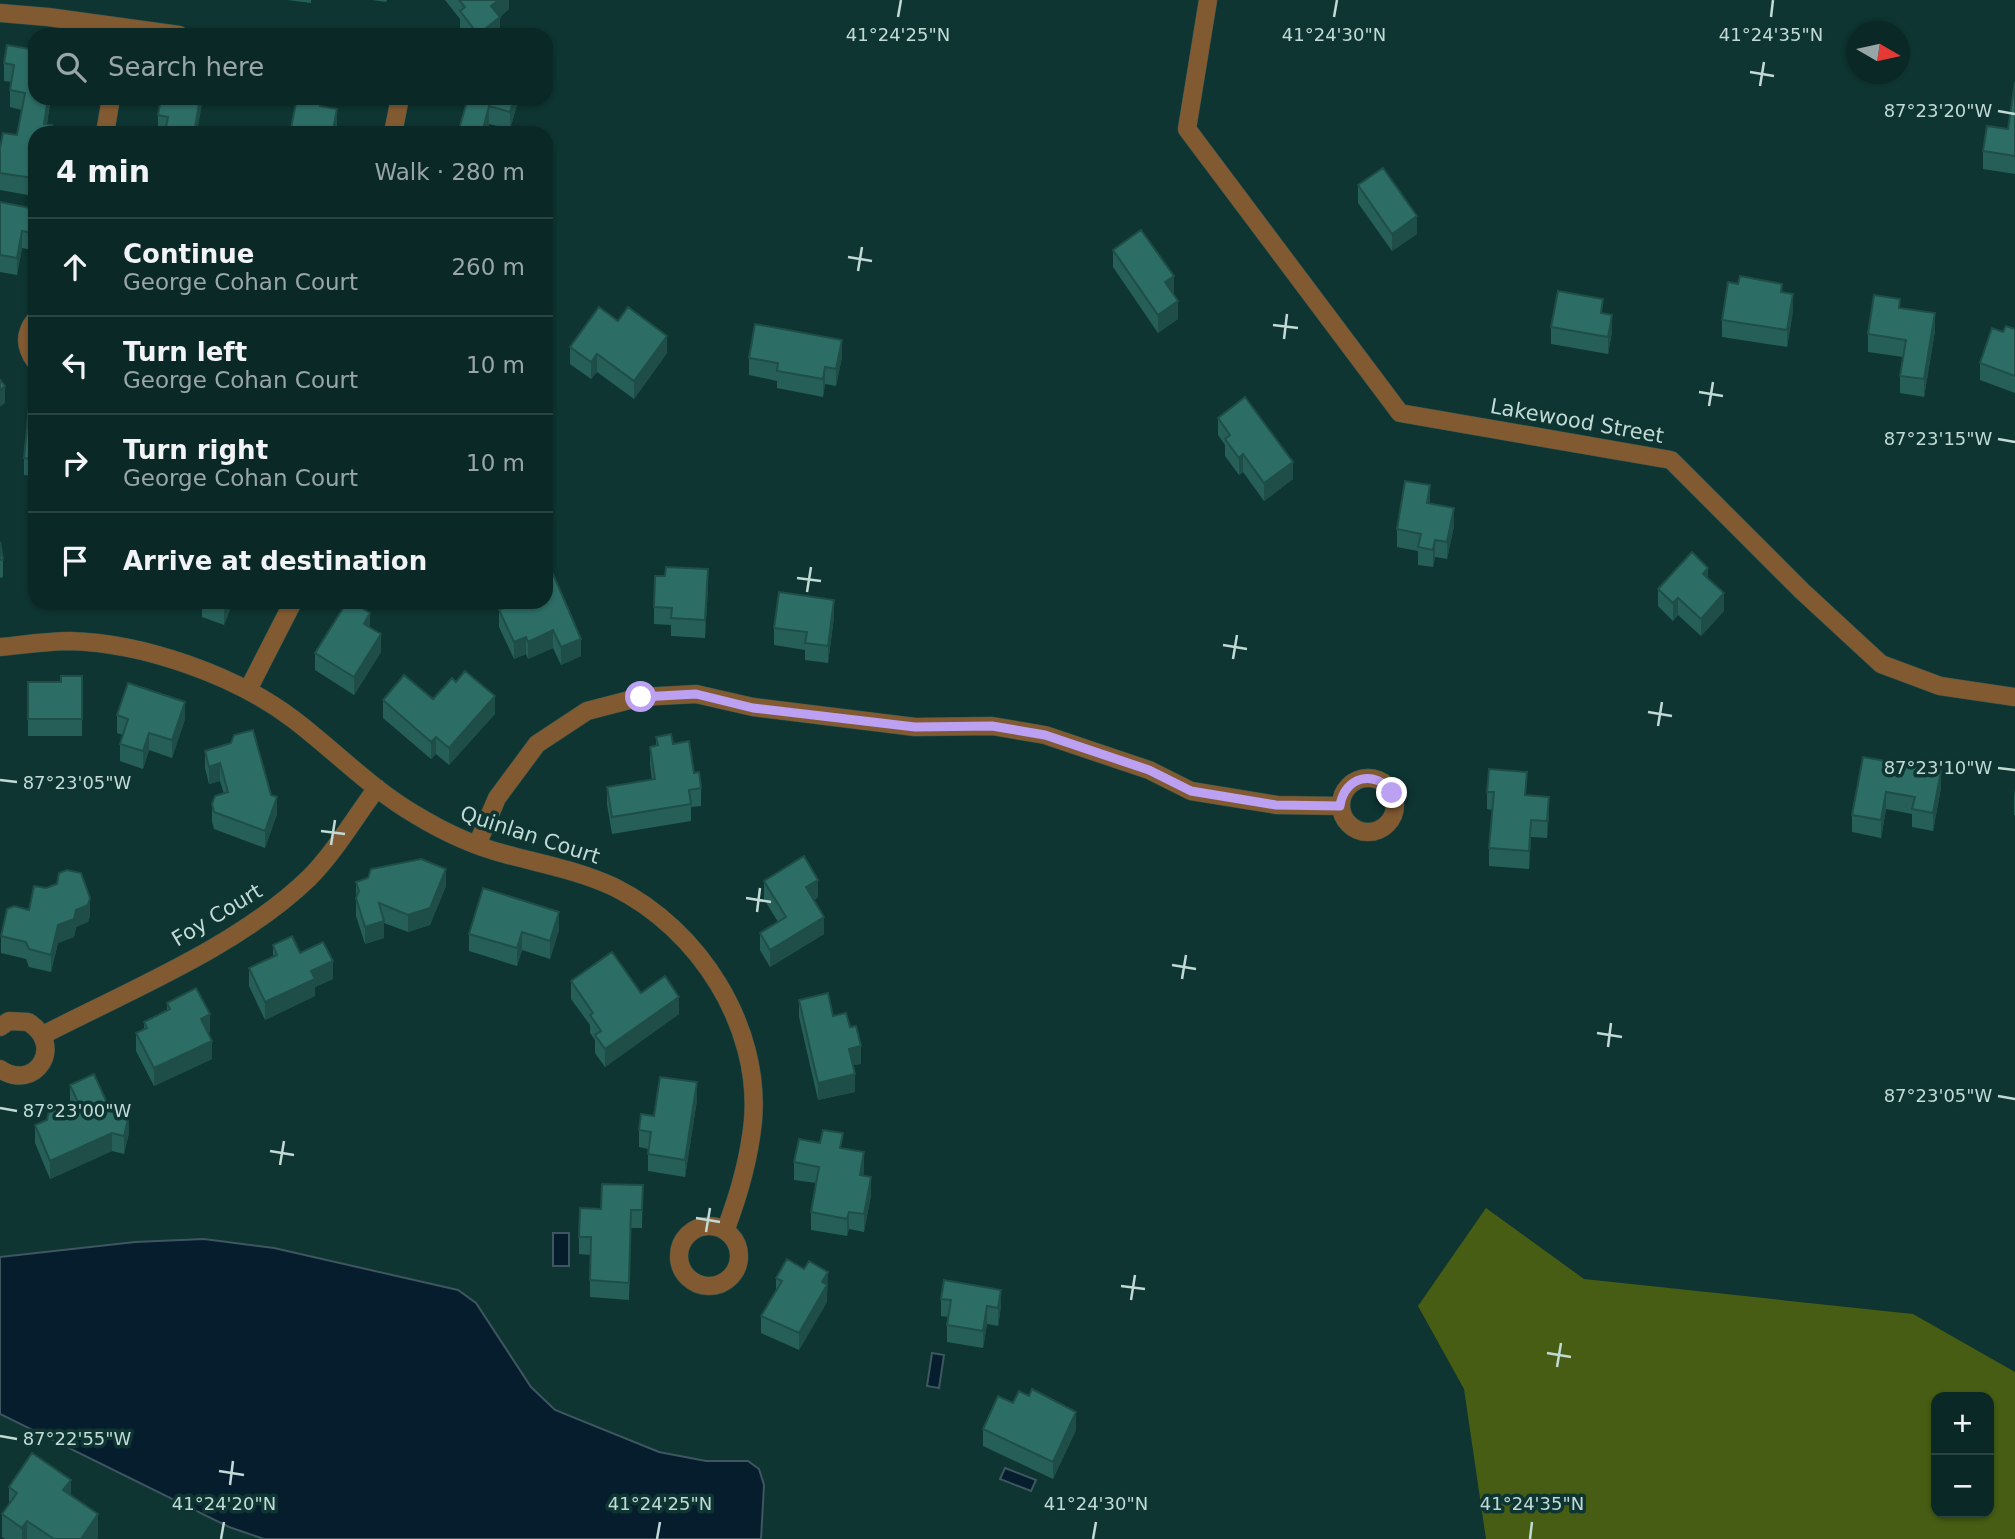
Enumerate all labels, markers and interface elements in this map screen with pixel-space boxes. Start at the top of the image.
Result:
north arrow [1847,21,1910,84]
text: 41°24'25"N [846,24,950,45]
text: 41°24'30"N [1282,24,1386,45]
text: 41°24'35"N [1719,24,1823,45]
search box [28,28,553,105]
icon: search [52,48,90,86]
text: Search here [108,52,264,82]
text: 87°23'20"W [1884,100,1993,121]
text: 4 min [56,154,150,189]
text: Walk · 280 m [374,159,525,185]
text: Continue [123,239,254,269]
icon: ahead [56,248,94,286]
text: 260 m [451,254,525,280]
text: George Cohan Court [123,269,358,295]
text: Turn left [123,337,247,367]
icon: left [56,346,94,384]
text: 10 m [466,352,525,378]
text: George Cohan Court [123,367,358,393]
street label: Lakewood Street [1488,394,1666,448]
text: 87°23'15"W [1884,428,1993,449]
text: Turn right [123,435,268,465]
icon: right [56,444,94,482]
text: 10 m [466,450,525,476]
text: George Cohan Court [123,465,358,491]
icon: arrive [56,542,94,580]
text: Arrive at destination [123,546,427,576]
route start [625,681,656,712]
text: 87°23'10"W [1884,757,1993,778]
text: 87°23'05"W [23,772,132,793]
route end [1376,777,1407,808]
street label: Quinlan Court [457,801,603,869]
street label: Foy Court [168,879,266,951]
text: 87°23'05"W [1884,1085,1993,1106]
text: 87°23'00"W [23,1100,132,1121]
map controls [1931,1392,1994,1518]
button: + [1931,1392,1994,1455]
text: 87°22'55"W [23,1428,132,1449]
button: − [1931,1455,1994,1518]
text: 41°24'20"N [172,1493,276,1514]
text: 41°24'25"N [608,1493,712,1514]
text: 41°24'30"N [1044,1493,1148,1514]
text: 41°24'35"N [1480,1493,1584,1514]

